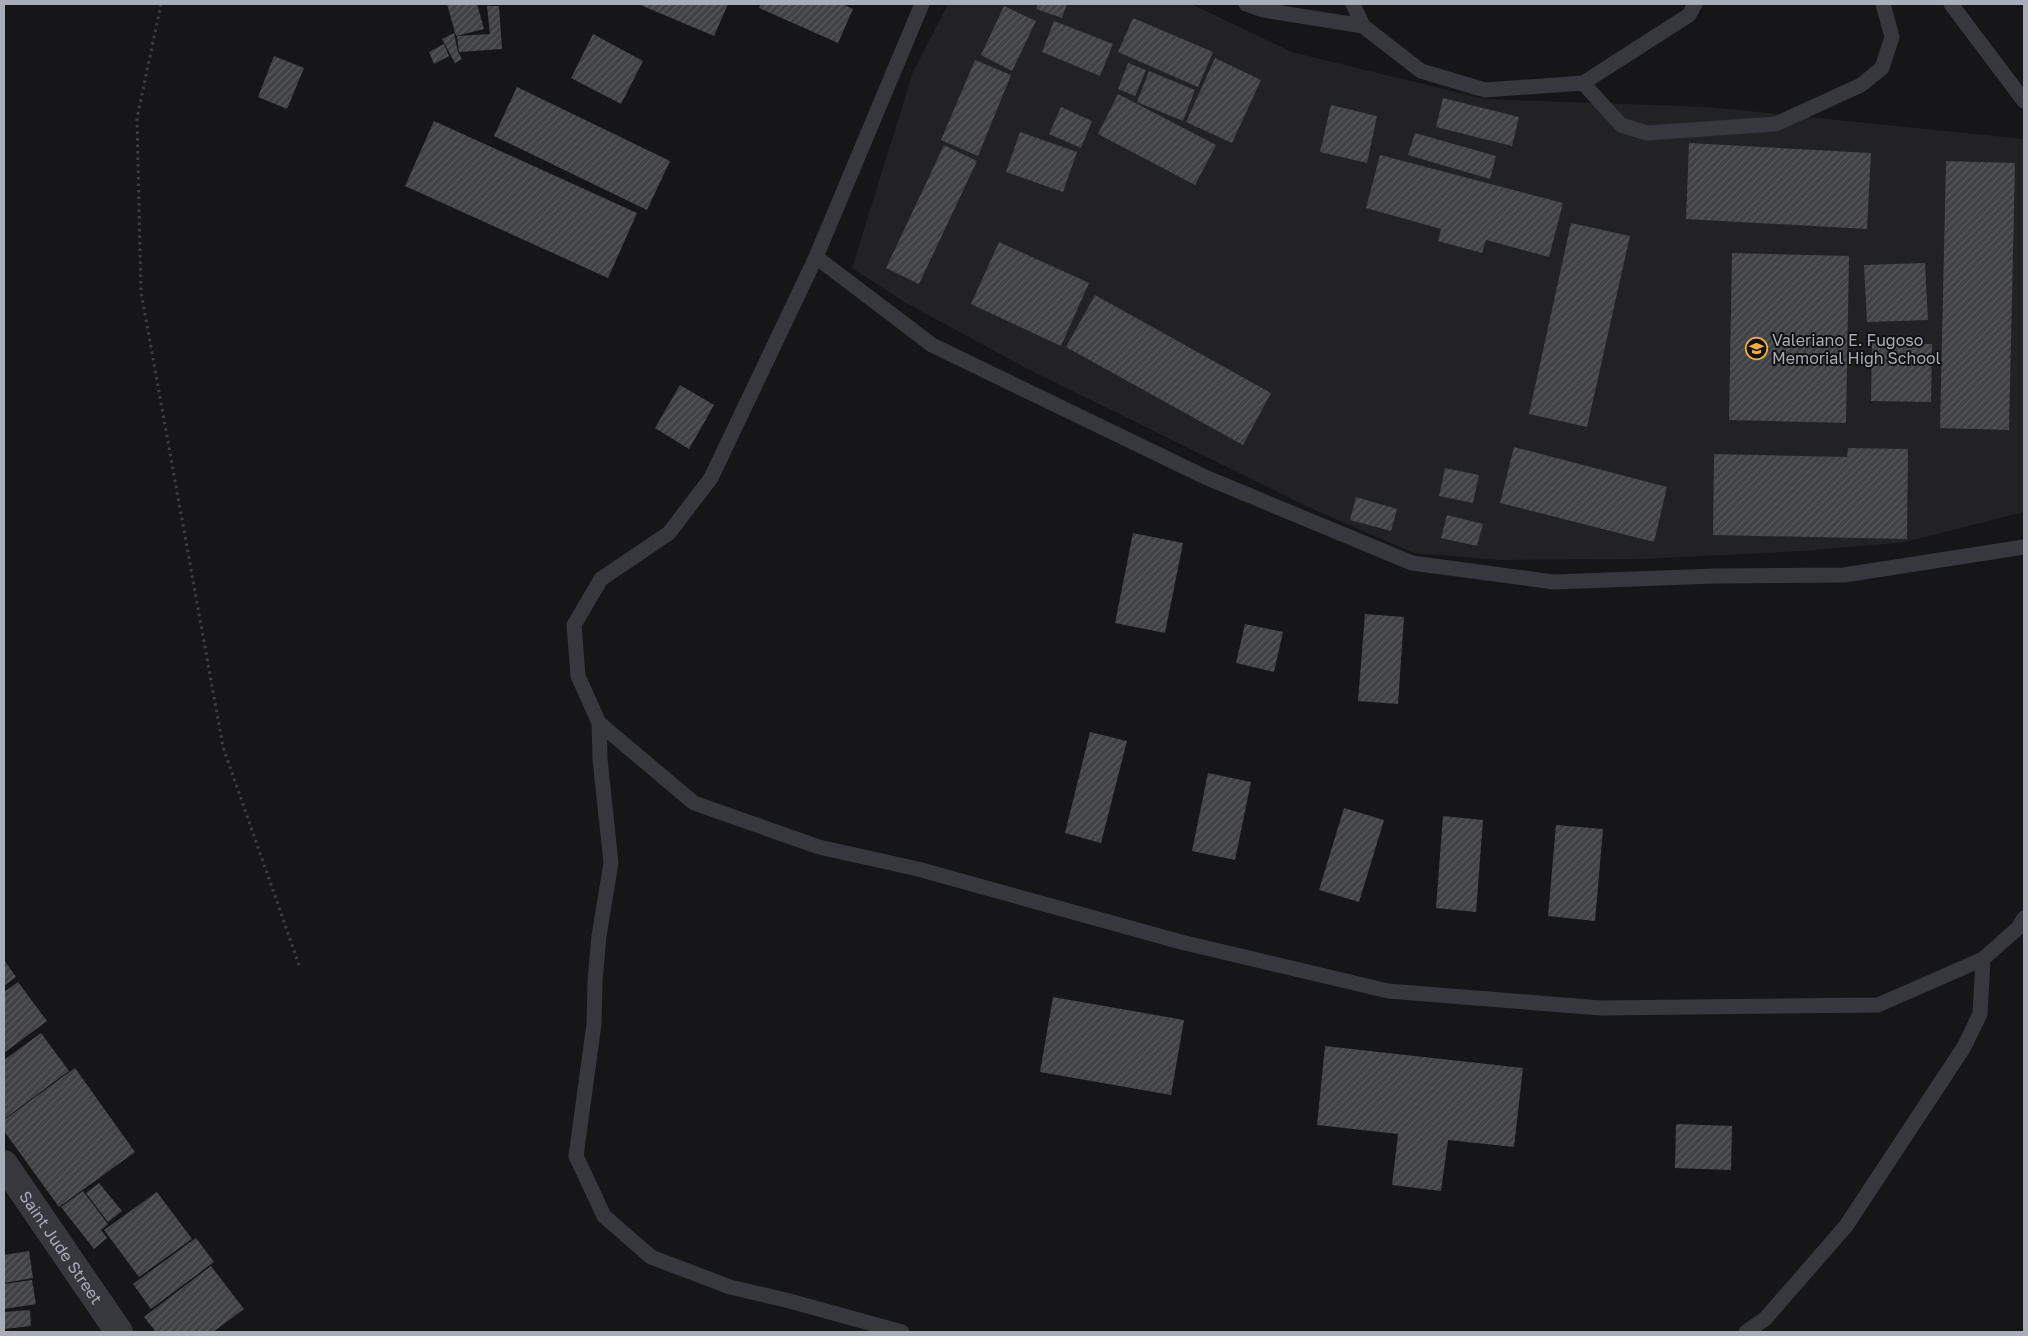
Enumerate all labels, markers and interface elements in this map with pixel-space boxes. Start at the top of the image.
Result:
place label: Valeriano E. Fugoso Memorial High School [1772,330,1941,368]
school or university icon: Valeriano E. Fugoso Memorial High School [1744,337,1768,361]
street label: Saint Jude Street [15,1187,107,1308]

